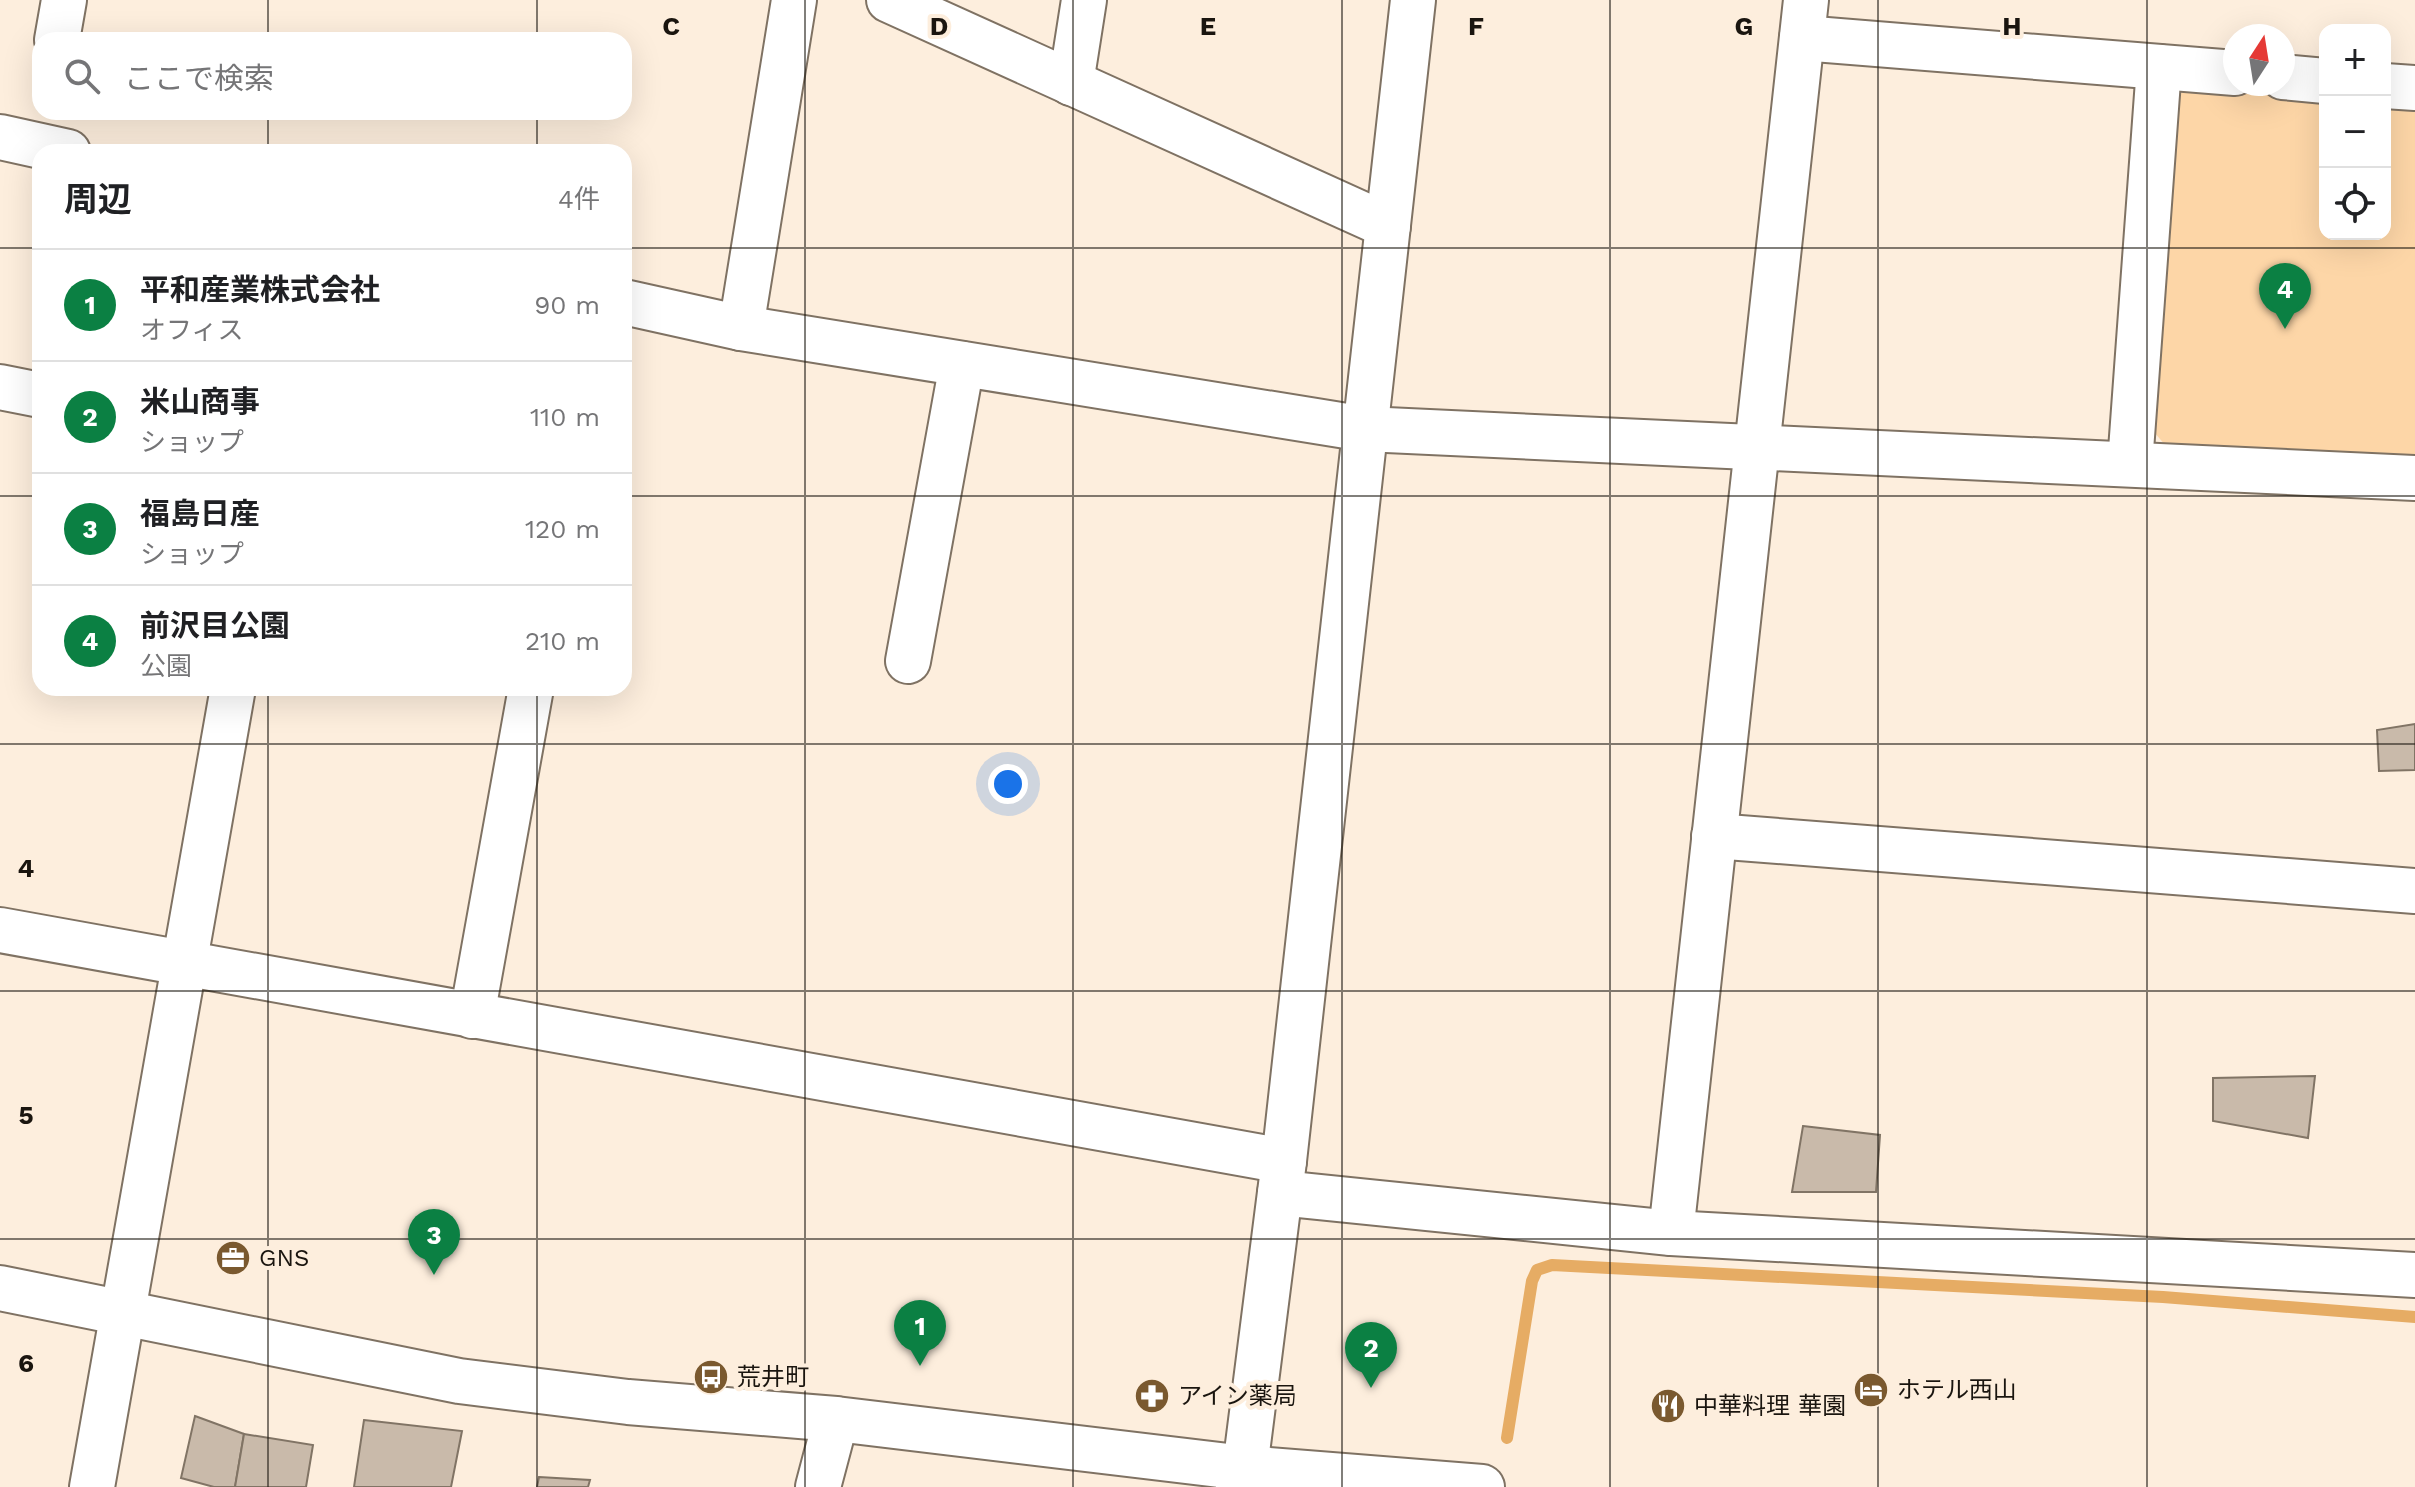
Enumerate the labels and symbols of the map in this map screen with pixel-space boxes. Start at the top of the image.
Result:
text: C [662,11,680,41]
text: D [930,11,948,41]
text: E [1200,11,1216,41]
text: F [1468,11,1484,41]
text: G [1735,11,1753,41]
text: H [2002,11,2022,41]
north arrow [2223,24,2295,96]
pin: 4 [2259,263,2311,329]
your location [988,764,1028,804]
text: 4 [18,853,35,883]
text: 5 [18,1100,34,1130]
pin: 3 [408,1209,460,1275]
office icon: GNS [214,1239,252,1277]
place label: GNS [259,1244,309,1272]
pin: 1 [894,1300,946,1366]
pin: 2 [1345,1322,1397,1388]
text: 6 [18,1348,34,1378]
bus stop icon: 荒井町 [692,1358,730,1396]
place label: 荒井町 [737,1363,809,1391]
hotel icon: ホテル西山 [1852,1371,1890,1409]
place label: ホテル西山 [1897,1376,2017,1404]
pharmacy icon: アイン薬局 [1133,1377,1171,1415]
place label: アイン薬局 [1178,1382,1297,1410]
restaurant icon: 中華料理 華園 [1649,1387,1687,1425]
place label: 中華料理 華園 [1694,1392,1846,1420]

